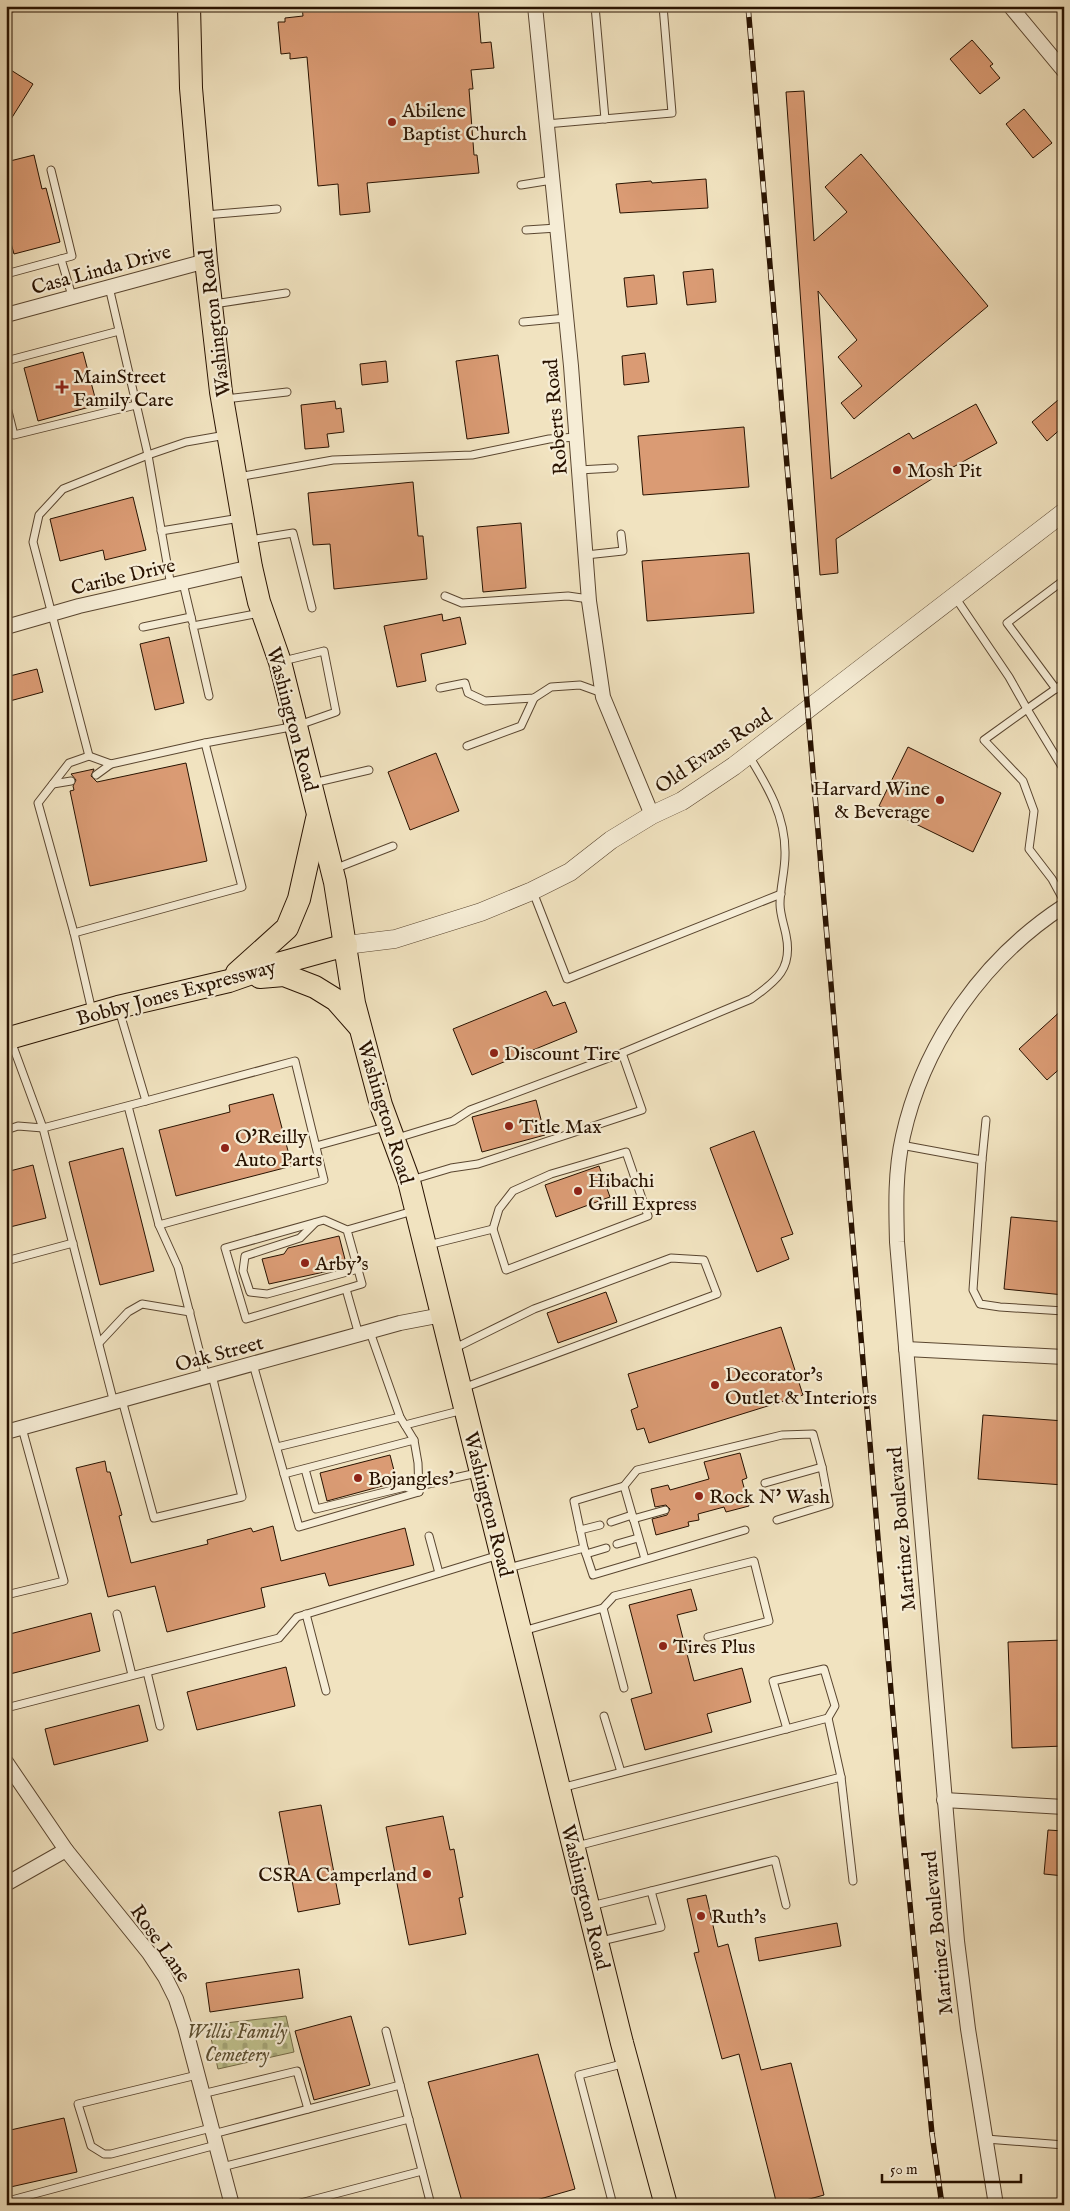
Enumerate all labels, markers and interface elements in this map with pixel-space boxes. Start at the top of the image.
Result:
place label: Abilene Baptist Church [401,99,527,147]
marker: Abilene Baptist Church [386,116,398,128]
street label: Casa Linda Drive [29,240,174,301]
street label: Washington Road [194,247,237,398]
street label: Roberts Road [539,357,574,476]
place label: MainStreet Family Care [73,365,174,413]
marker: MainStreet Family Care [55,380,69,394]
place label: Mosh Pit [907,459,982,484]
marker: Mosh Pit [891,464,903,476]
street label: Caribe Drive [69,553,178,602]
street label: Washington Road [260,644,323,795]
street label: Old Evans Road [651,703,777,799]
place label: Harvard Wine & Beverage [813,777,930,825]
marker: Harvard Wine & Beverage [934,794,946,806]
street label: Bobby Jones Expressway [74,955,279,1032]
street label: Washington Road [351,1038,418,1188]
place label: Discount Tire [504,1042,620,1067]
marker: Discount Tire [488,1047,500,1059]
place label: Title Max [519,1115,602,1140]
marker: Title Max [503,1120,515,1132]
place label: O'Reilly Auto Parts [234,1125,322,1173]
marker: O'Reilly Auto Parts [219,1142,231,1154]
place label: Hibachi Grill Express [588,1169,697,1217]
marker: Hibachi Grill Express [572,1185,584,1197]
place label: Arby's [314,1252,369,1277]
marker: Arby's [299,1257,311,1269]
street label: Oak Street [173,1331,266,1378]
place label: Decorator's Outlet & Interiors [725,1363,877,1411]
marker: Decorator's Outlet & Interiors [709,1379,721,1391]
street label: Washington Road [457,1429,518,1580]
street label: Martinez Boulevard [883,1445,922,1612]
place label: Bojangles' [368,1467,454,1492]
marker: Bojangles' [352,1472,364,1484]
place label: Rock N' Wash [709,1485,830,1510]
marker: Rock N' Wash [693,1490,705,1502]
place label: Tires Plus [673,1635,755,1660]
marker: Tires Plus [657,1640,669,1652]
street label: Washington Road [554,1822,615,1973]
street label: Martinez Boulevard [917,1849,960,2016]
place label: CSRA Camperland [258,1863,417,1888]
marker: CSRA Camperland [421,1868,433,1880]
street label: Rose Lane [124,1900,196,1988]
place label: Ruth's [711,1905,766,1930]
marker: Ruth's [695,1910,707,1922]
park label: Willis Family Cemetery [187,2020,288,2068]
scale bar [882,2151,1021,2183]
text: 50 m [890,2160,918,2179]

